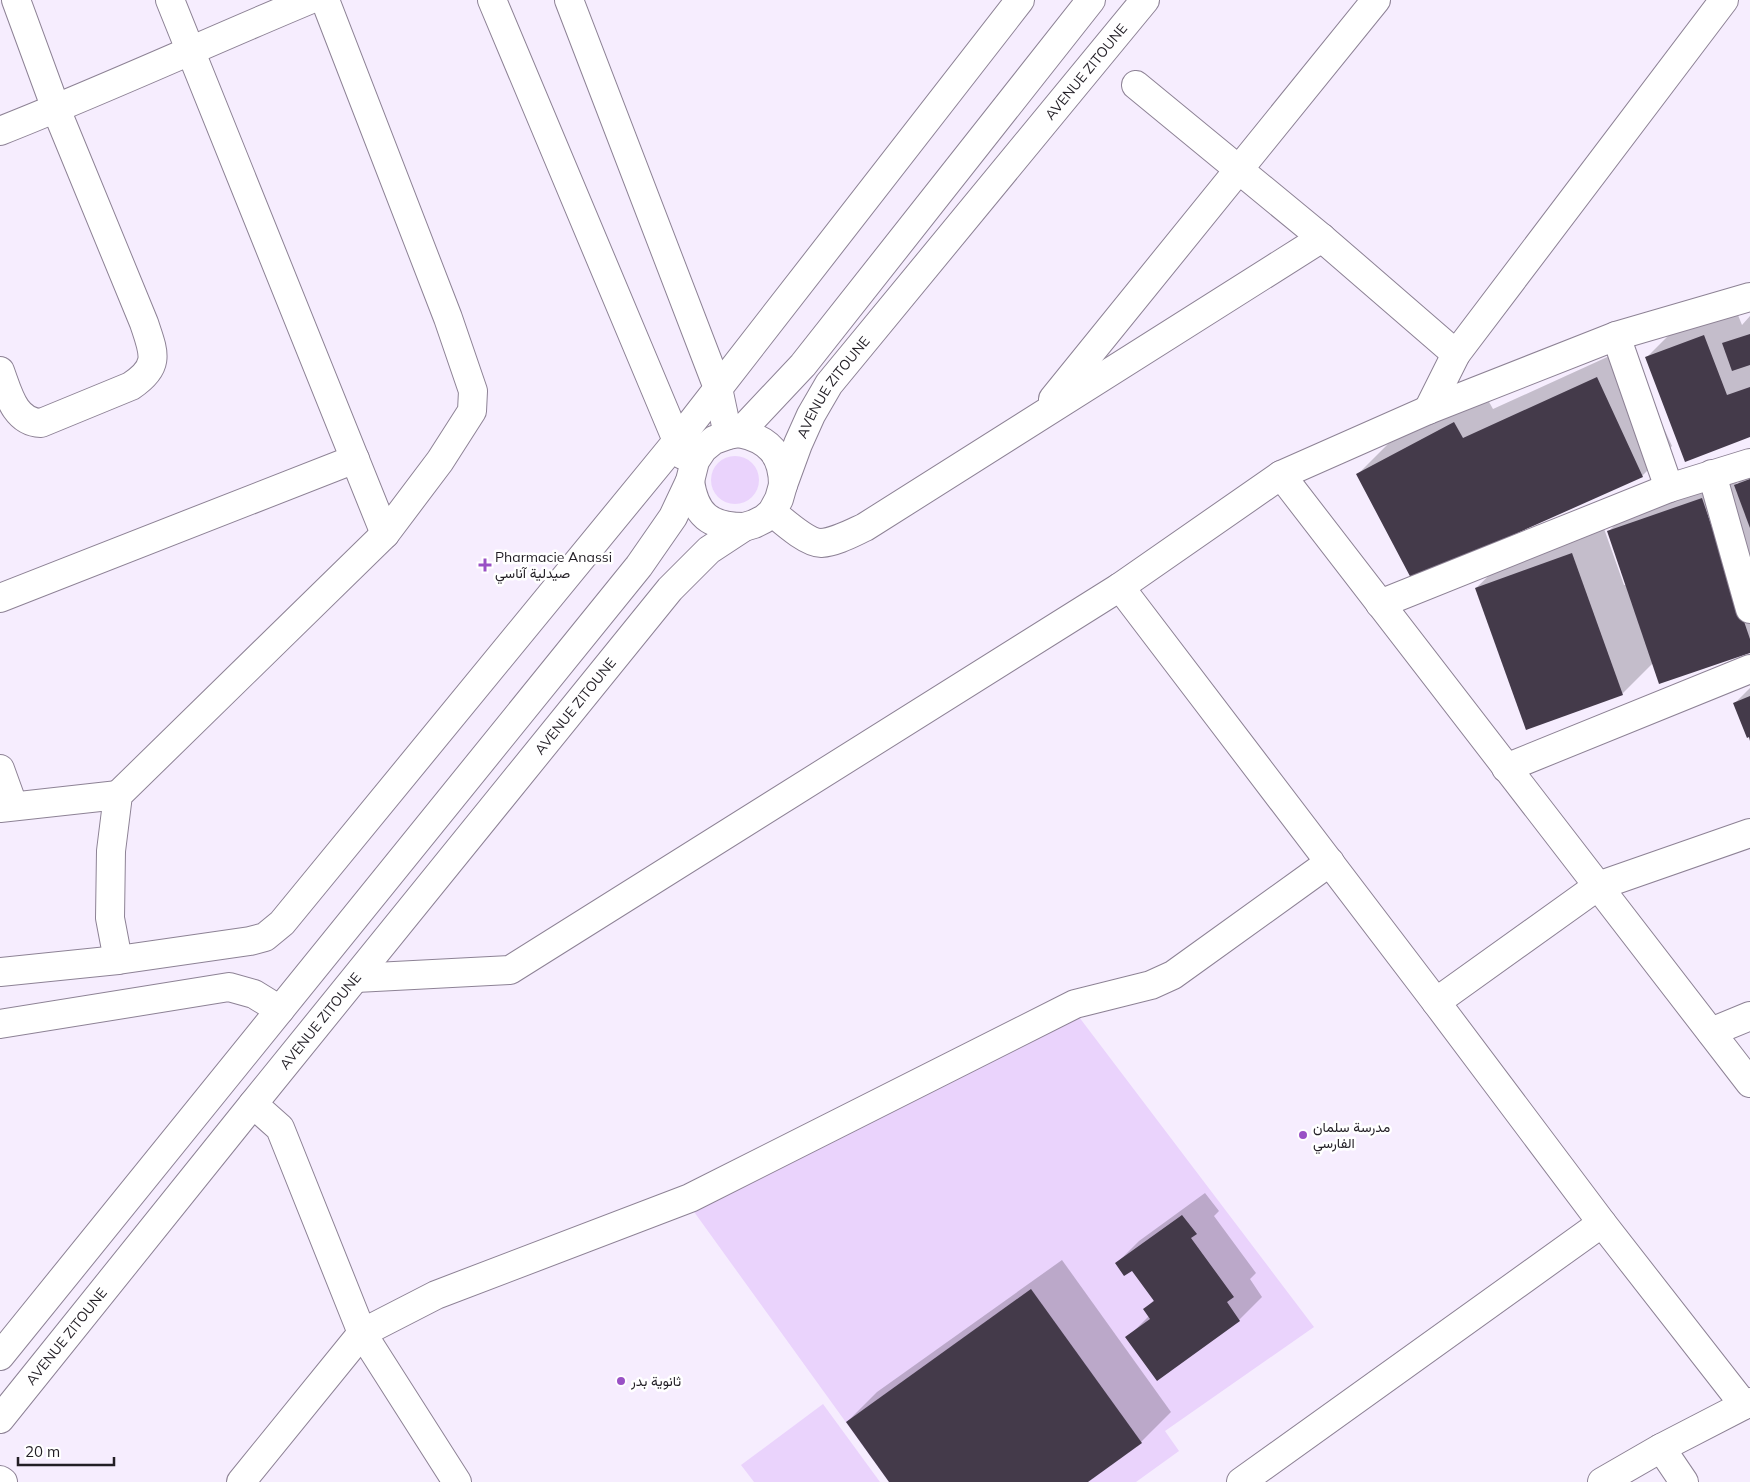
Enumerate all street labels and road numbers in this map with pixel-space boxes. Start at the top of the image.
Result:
street label: AVENUE ZITOUNE [1041,20,1131,124]
street label: AVENUE ZITOUNE [793,332,874,441]
street label: AVENUE ZITOUNE [531,654,620,758]
street label: AVENUE ZITOUNE [276,969,365,1073]
street label: AVENUE ZITOUNE [22,1284,111,1389]

